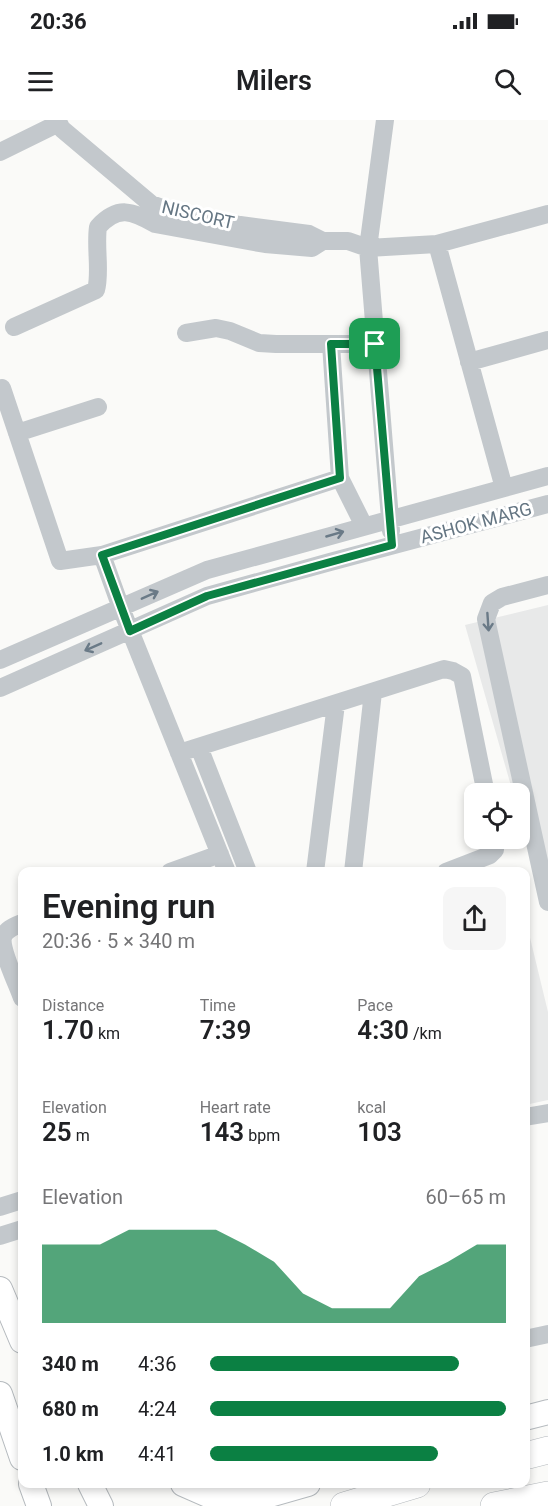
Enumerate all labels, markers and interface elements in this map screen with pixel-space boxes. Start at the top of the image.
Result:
text: 20:36 [30,9,87,34]
icon: menu [24,65,57,98]
text: Milers [236,65,312,97]
icon: search [491,65,524,98]
street label: NISCORT [160,196,237,233]
pin [349,318,400,369]
icon: arrive [358,327,391,360]
street label: ASHOK MARG [418,498,534,547]
one-way arrow [325,528,344,539]
one-way arrow [140,589,159,600]
one-way arrow [483,612,494,631]
one-way arrow [84,642,102,654]
map controls [464,783,530,849]
button: locate [464,783,530,849]
text: Evening run [42,887,215,926]
button: share [443,887,506,950]
text: 20:36 · 5 × 340 m [42,929,195,953]
text: Distance [42,996,104,1015]
text: Time [200,996,236,1015]
text: Pace [357,996,393,1015]
text: 1.70 [42,1015,94,1045]
text: 7:39 [200,1015,251,1045]
text: 4:30 [357,1015,409,1045]
text: km [94,1024,120,1043]
text: /km [409,1024,442,1043]
text: Elevation [42,1098,107,1117]
text: Heart rate [200,1098,271,1117]
text: kcal [357,1098,386,1117]
text: 25 [42,1117,72,1147]
text: 143 [200,1117,244,1147]
text: 103 [357,1117,402,1147]
text: m [72,1126,90,1145]
text: bpm [244,1126,280,1145]
text: Elevation [42,1185,123,1209]
text: 60–65 m [425,1185,506,1209]
text: 340 m [42,1352,99,1376]
text: 4:36 [138,1352,177,1376]
text: 680 m [42,1397,99,1421]
text: 4:24 [138,1397,177,1421]
text: 1.0 km [42,1442,104,1466]
text: 4:41 [138,1442,177,1466]

